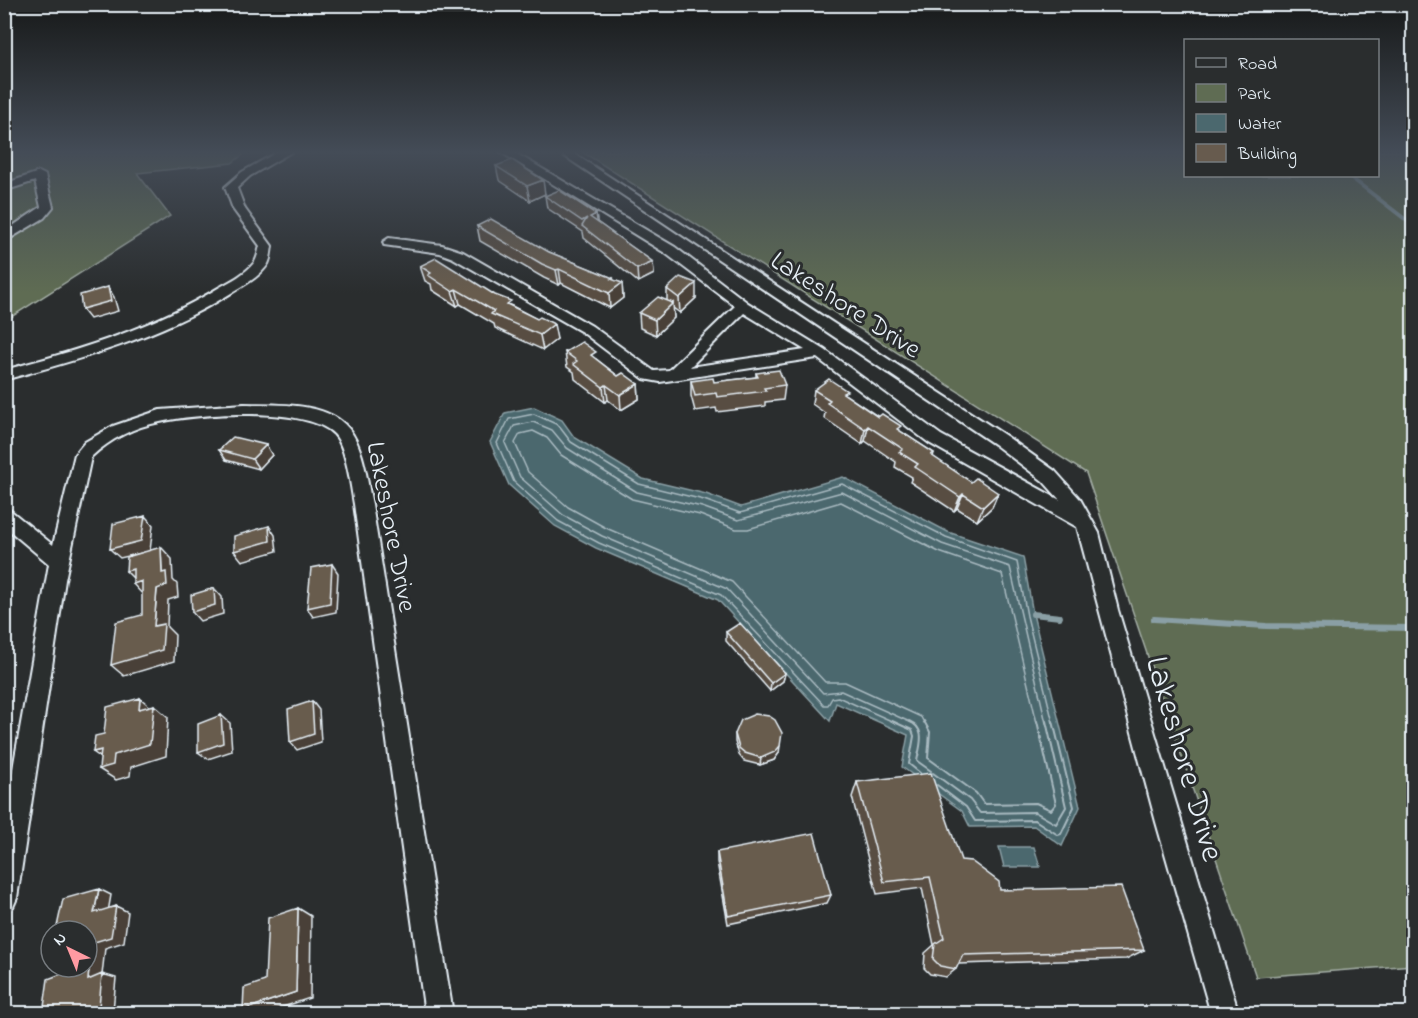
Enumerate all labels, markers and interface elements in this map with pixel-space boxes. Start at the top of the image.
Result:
legend [1184,39,1379,177]
text: Road [1238,52,1277,78]
text: Park [1238,82,1271,108]
text: Water [1238,112,1282,138]
text: Building [1237,142,1297,169]
street label: Lakeshore Drive [762,243,929,370]
street label: Lakeshore Drive [354,439,426,616]
street label: Lakeshore Drive [1131,651,1235,867]
north arrow [39,919,99,979]
text: N [48,927,72,952]

